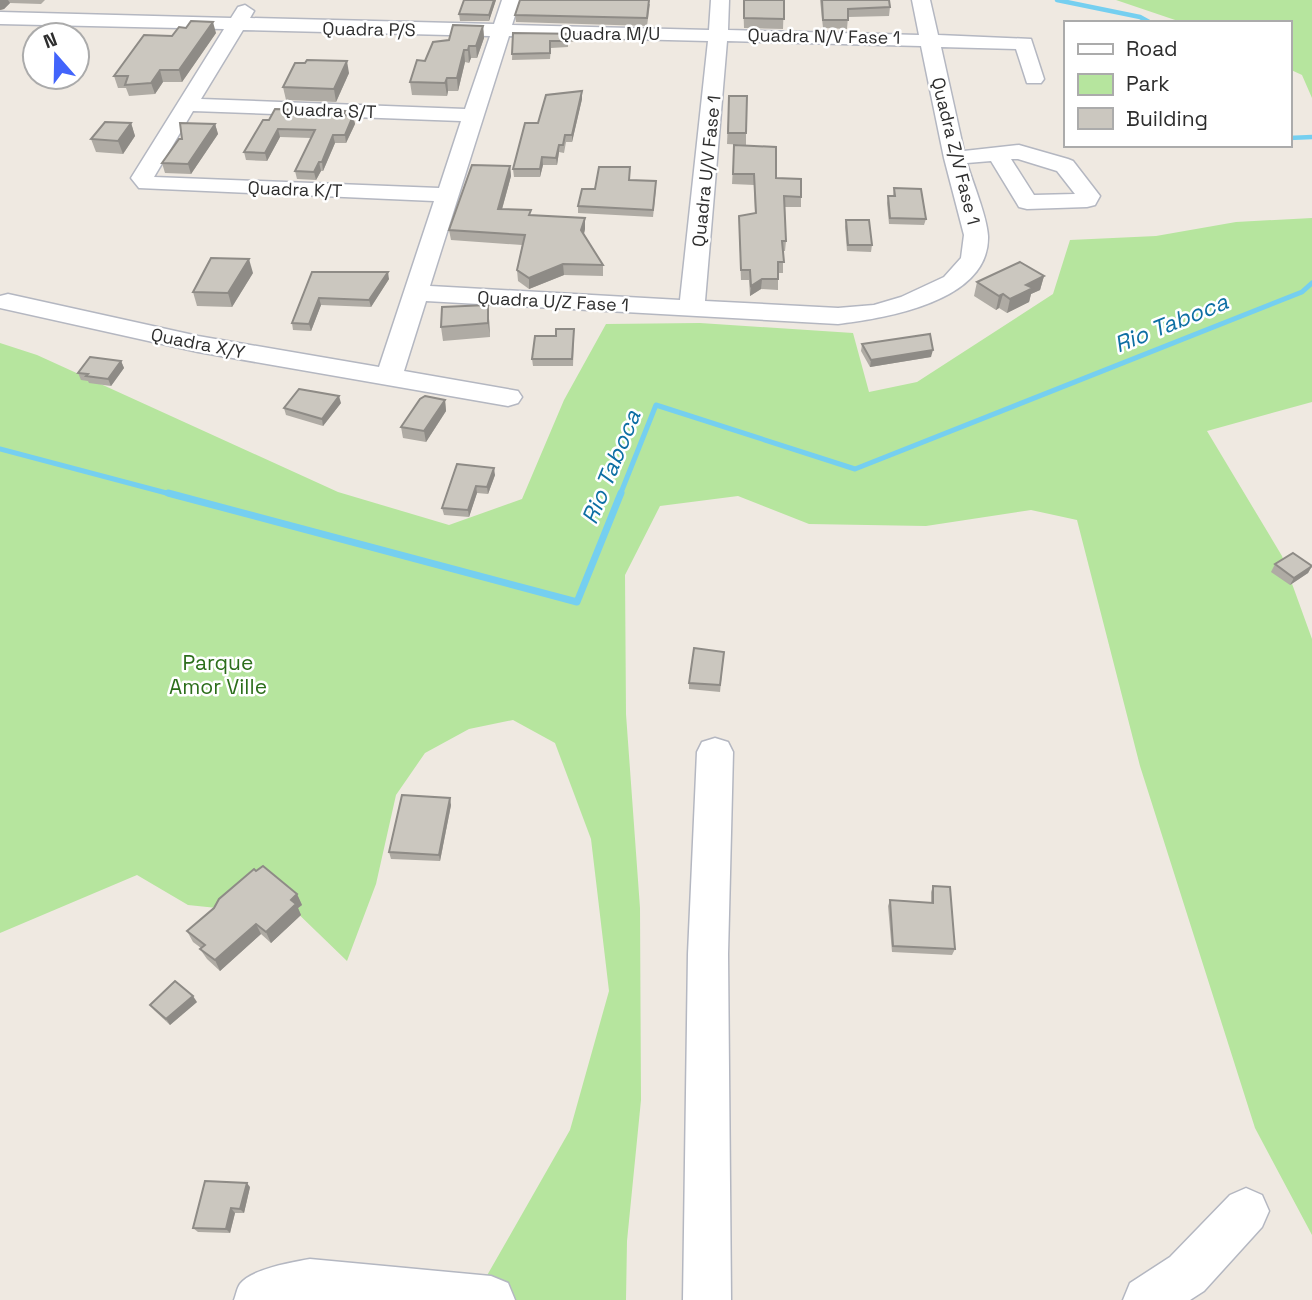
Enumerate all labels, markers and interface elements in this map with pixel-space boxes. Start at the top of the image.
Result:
street label: Quadra P/S [322,17,416,41]
north arrow [21,21,91,91]
legend [1064,21,1291,147]
street label: Quadra M/U [560,22,660,45]
street label: Quadra N/V Fase 1 [747,23,901,49]
text: N [40,27,61,54]
text: Road [1126,35,1178,62]
text: Park [1126,70,1170,97]
street label: Quadra Z/V Fase 1 [927,75,985,227]
street label: Quadra U/V Fase 1 [687,94,725,248]
street label: Quadra S/T [281,97,377,123]
text: Building [1126,105,1208,132]
street label: Quadra K/T [247,176,343,202]
street label: Quadra U/Z Fase 1 [477,286,629,316]
water label: Rio Taboca [1110,286,1233,359]
street label: Quadra X/Y [149,323,247,363]
water label: Rio Taboca [575,405,648,528]
park label: Parque Amor Ville [169,649,267,700]

